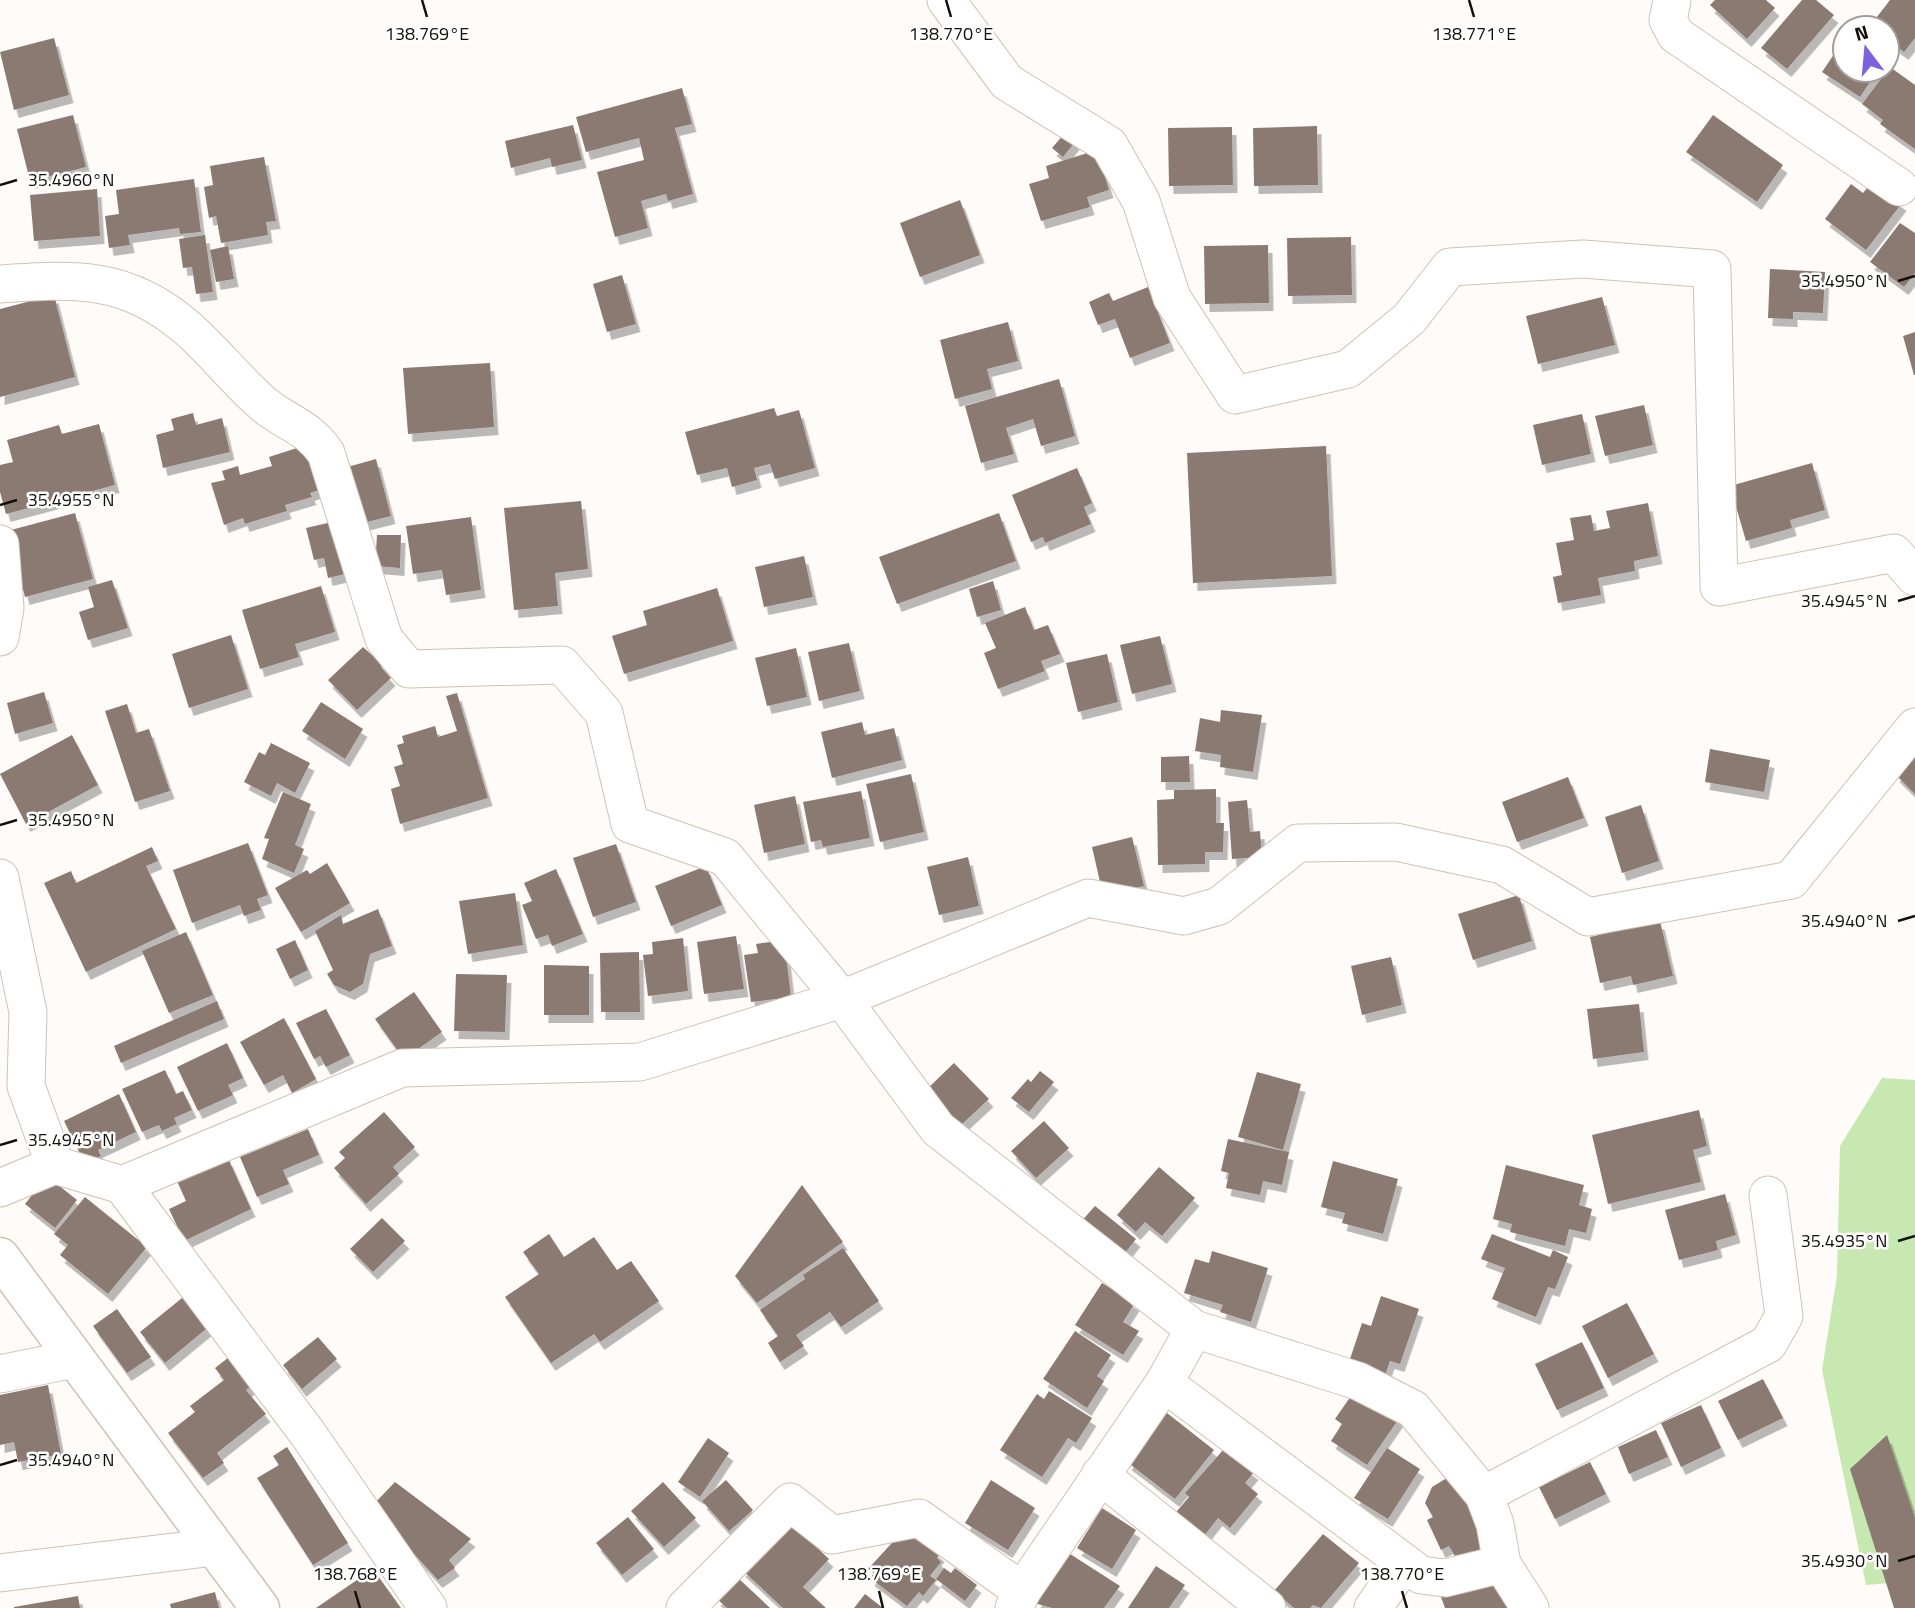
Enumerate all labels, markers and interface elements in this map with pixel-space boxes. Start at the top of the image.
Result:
north arrow [1831,14,1901,84]
text: N [1851,16,1872,48]
text: 138.769°E [385,20,469,47]
text: 138.770°E [909,20,993,47]
text: 138.771°E [1432,20,1516,47]
text: 35.4960°N [28,166,114,193]
text: 35.4950°N [1801,267,1887,294]
text: 35.4955°N [28,486,114,513]
text: 35.4945°N [1801,587,1887,614]
text: 35.4950°N [28,806,114,833]
text: 35.4940°N [1801,907,1887,934]
text: 35.4945°N [28,1126,114,1153]
text: 35.4935°N [1801,1227,1887,1254]
text: 35.4940°N [28,1446,114,1473]
text: 35.4930°N [1801,1547,1887,1574]
text: 138.768°E [313,1560,397,1587]
text: 138.769°E [837,1560,921,1587]
text: 138.770°E [1360,1560,1444,1587]

